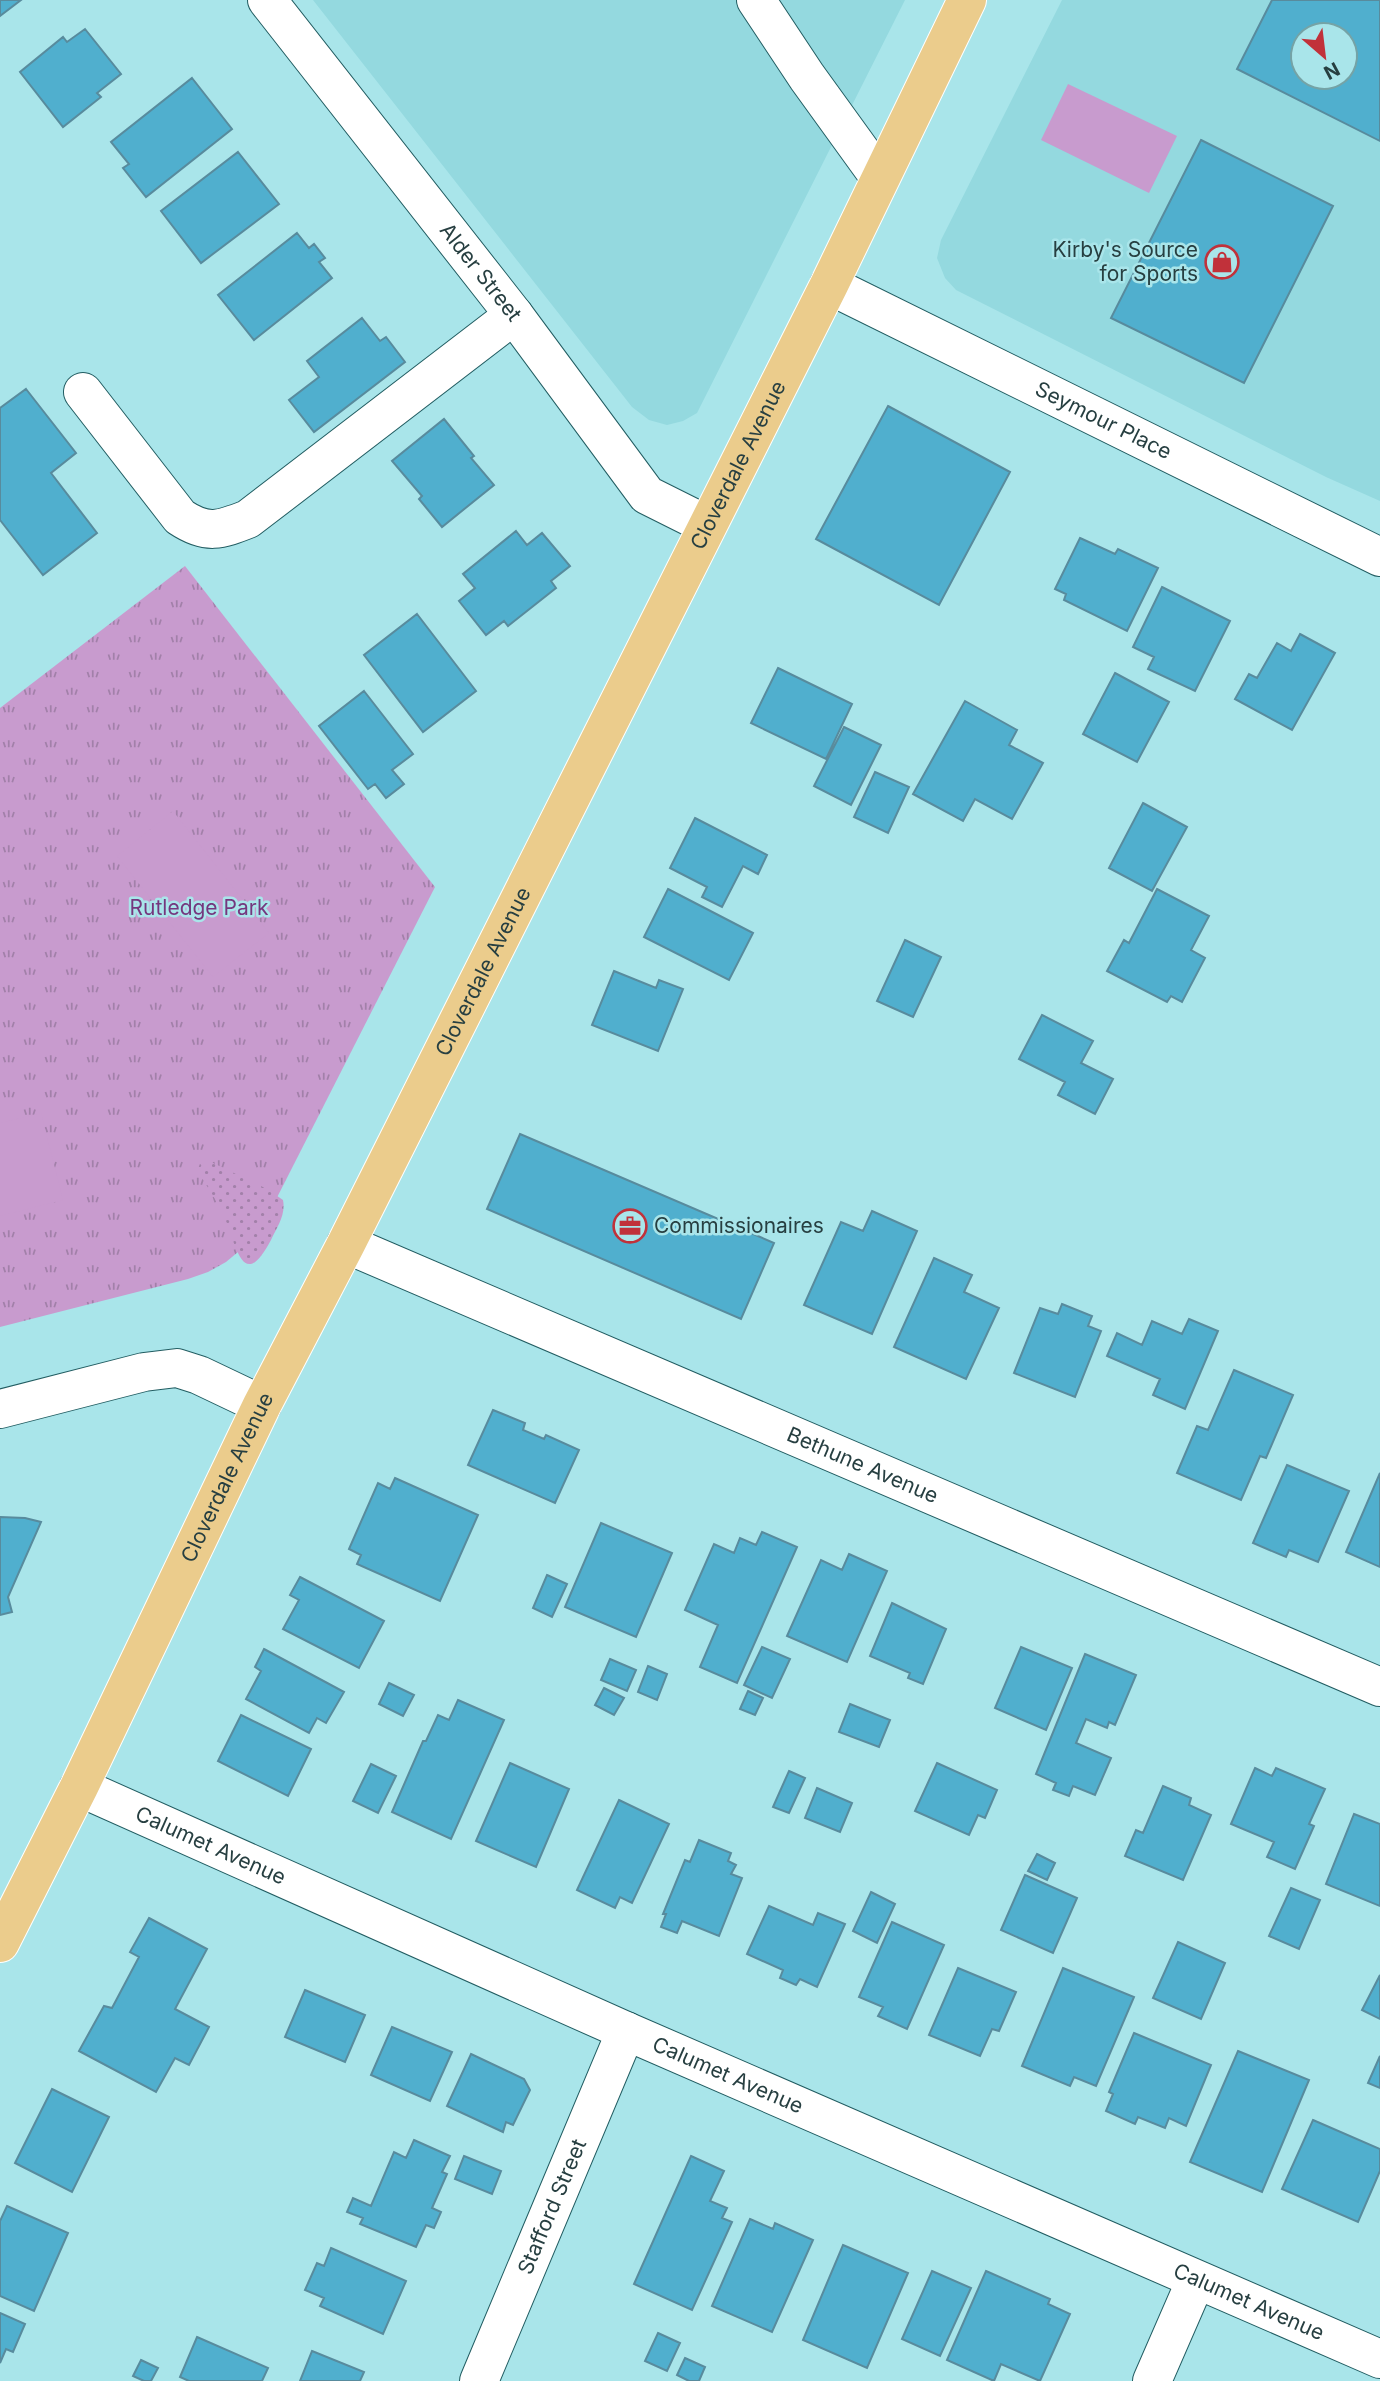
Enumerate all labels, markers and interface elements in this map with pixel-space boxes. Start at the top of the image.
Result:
north arrow [1289,21,1359,91]
text: N [1320,57,1344,84]
street label: Alder Street [435,218,527,326]
place label: Kirby's Source for Sports [1052,237,1198,286]
shop icon: Kirby's Source for Sports [1203,243,1241,281]
street label: Seymour Place [1031,376,1176,464]
street label: Cloverdale Avenue [685,377,791,553]
street label: Cloverdale Avenue [430,883,536,1060]
park label: Rutledge Park [130,895,269,920]
office icon: Commissionaires [611,1207,649,1245]
place label: Commissionaires [654,1213,824,1238]
street label: Cloverdale Avenue [175,1388,278,1566]
street label: Bethune Avenue [783,1421,942,1508]
street label: Calumet Avenue [132,1801,290,1890]
street label: Calumet Avenue [649,2031,807,2119]
street label: Stafford Street [512,2135,591,2278]
street label: Calumet Avenue [1170,2258,1328,2345]

